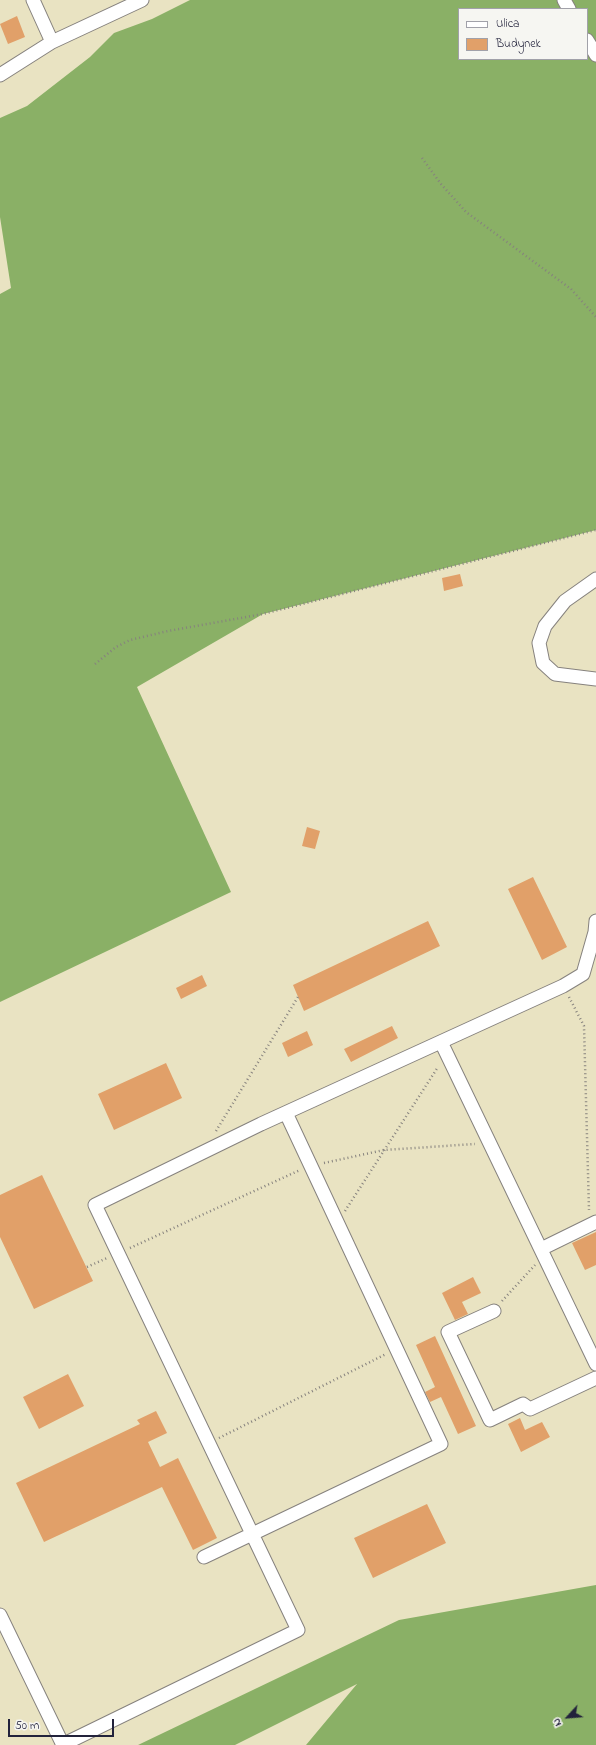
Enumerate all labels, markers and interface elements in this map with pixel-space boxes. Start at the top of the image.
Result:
legend [458,8,588,60]
text: Ulica [496,15,520,33]
text: Budynek [496,35,541,53]
north arrow [548,1697,588,1737]
scale bar [10,1711,116,1737]
text: N [548,1715,566,1729]
text: 50 m [15,1717,39,1735]

